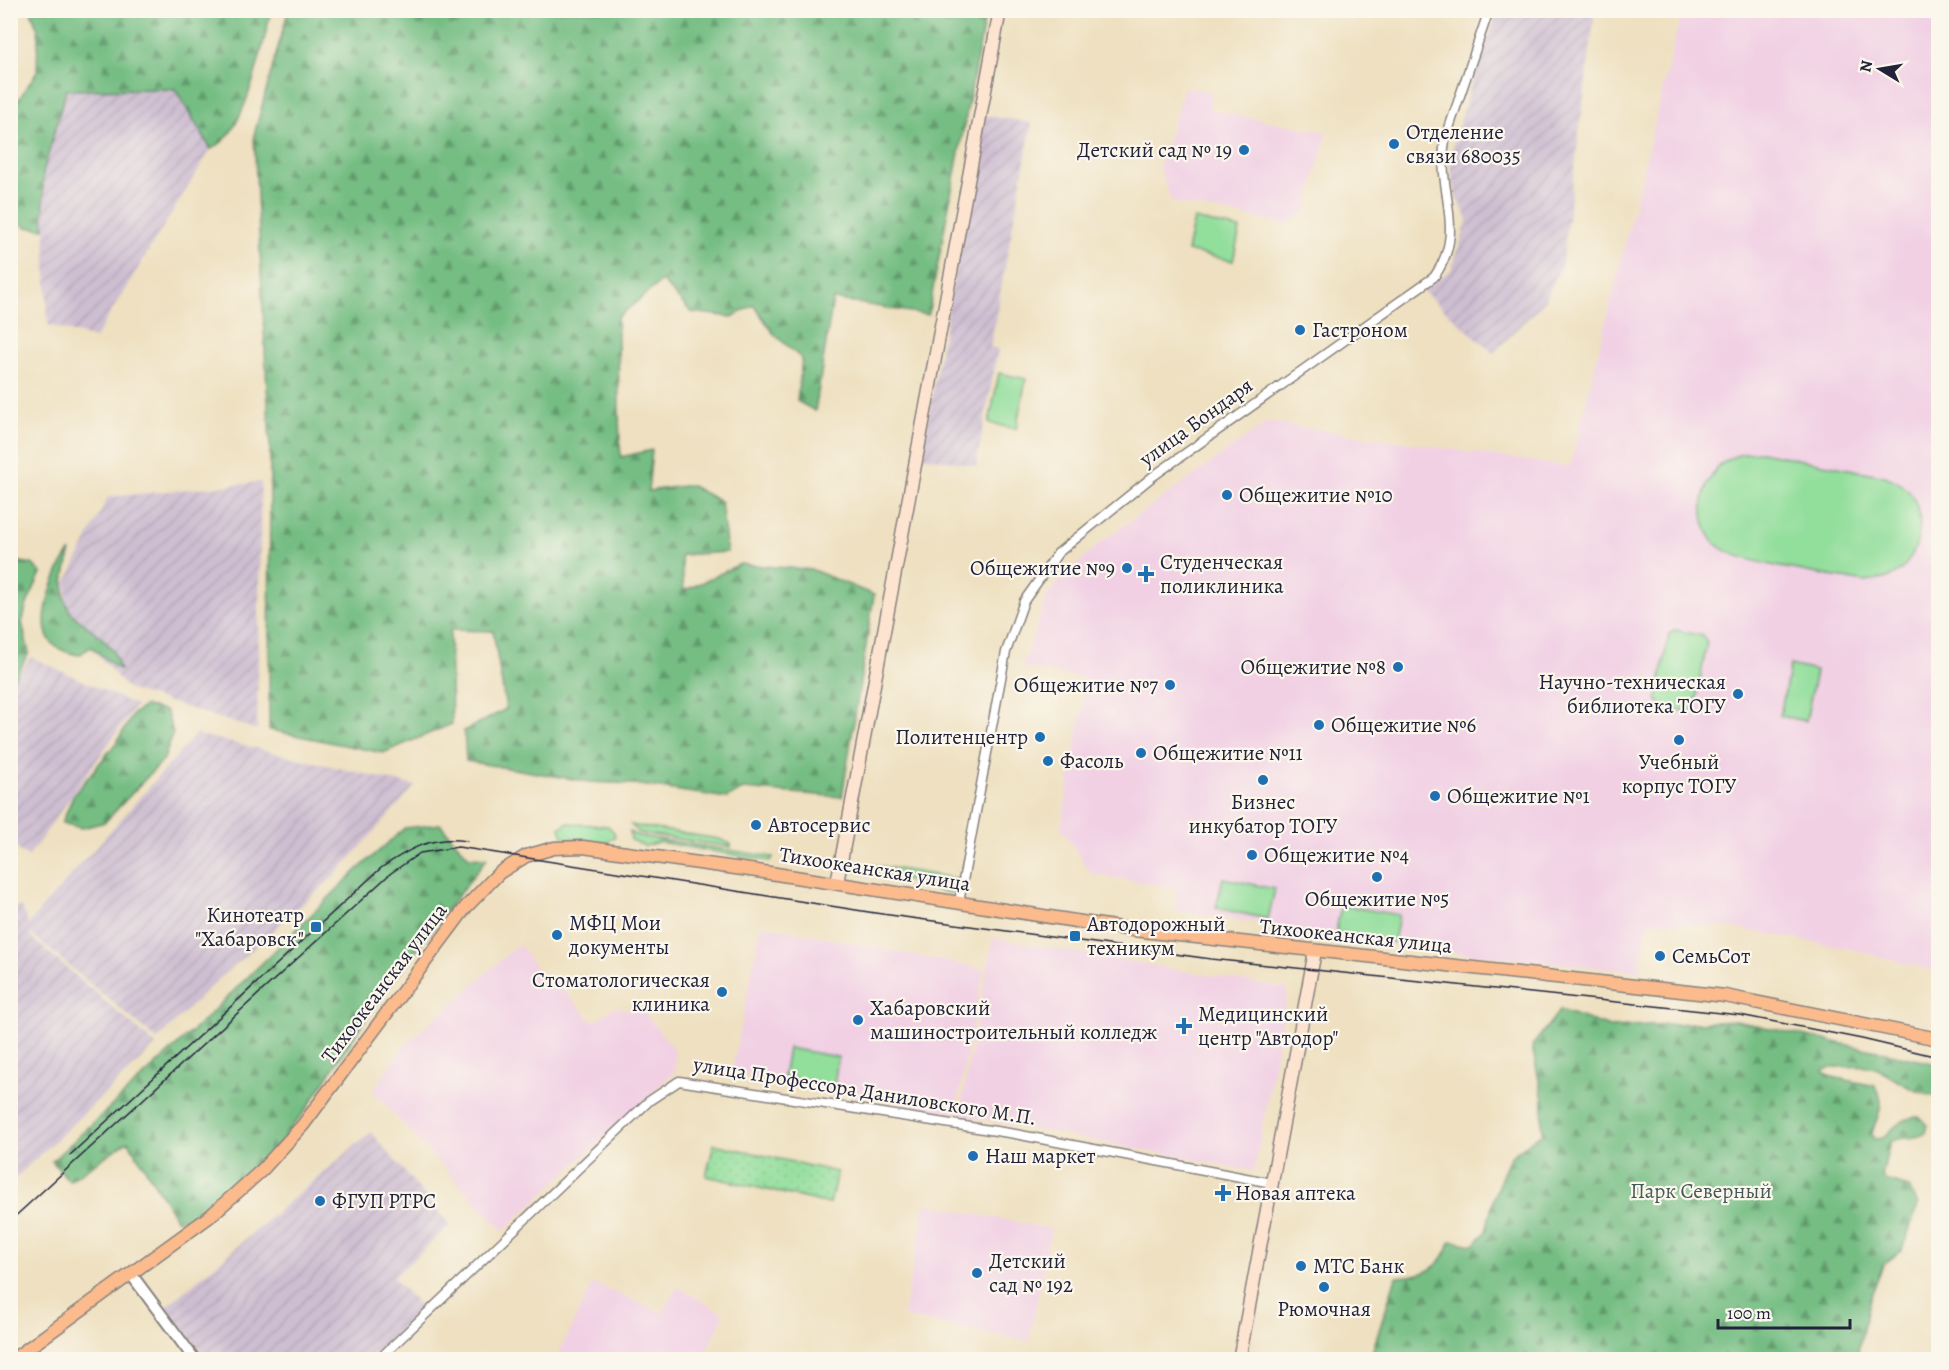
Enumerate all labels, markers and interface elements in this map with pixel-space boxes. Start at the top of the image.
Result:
north arrow [1850,39,1910,99]
text: N [1854,58,1878,74]
place label: Отделение связи 680035 [1406,118,1521,170]
place label: Детский сад № 19 [1077,136,1232,164]
marker: Отделение связи 680035 [1387,137,1401,151]
marker: Детский сад № 19 [1237,143,1251,157]
place label: Гастроном [1312,316,1408,344]
marker: Гастроном [1293,323,1307,337]
street label: улица Бондаря [1133,371,1258,473]
place label: Общежитие №10 [1239,481,1393,509]
marker: Общежитие №10 [1220,488,1234,502]
place label: Студенческая поликлиника [1160,548,1284,600]
place label: Общежитие №9 [970,554,1115,582]
marker: Общежитие №9 [1120,561,1134,575]
marker: Студенческая поликлиника [1137,565,1155,583]
place label: Общежитие №8 [1240,653,1386,681]
marker: Общежитие №8 [1391,660,1405,674]
place label: Научно-техническая библиотека ТОГУ [1539,668,1726,720]
place label: Общежитие №7 [1014,671,1158,699]
marker: Общежитие №7 [1163,678,1177,692]
marker: Научно-техническая библиотека ТОГУ [1731,687,1745,701]
place label: Общежитие №6 [1331,711,1476,739]
marker: Общежитие №6 [1312,718,1326,732]
place label: Политенцентр [895,723,1028,751]
marker: Политенцентр [1033,730,1047,744]
marker: Учебный корпус ТОГУ [1672,733,1686,747]
place label: Общежитие №11 [1153,739,1303,767]
marker: Общежитие №11 [1134,746,1148,760]
place label: Фасоль [1060,747,1123,775]
place label: Учебный корпус ТОГУ [1622,748,1736,800]
marker: Фасоль [1041,754,1055,768]
marker: Бизнес инкубатор ТОГУ [1256,773,1270,787]
place label: Общежитие №1 [1447,782,1590,810]
place label: Бизнес инкубатор ТОГУ [1188,788,1338,840]
marker: Общежитие №1 [1428,789,1442,803]
place label: Автосервис [767,811,871,839]
marker: Автосервис [749,818,763,832]
street label: Тихоокеанская улица [777,840,973,898]
place label: Общежитие №4 [1264,841,1409,869]
marker: Общежитие №4 [1245,848,1259,862]
marker: Общежитие №5 [1370,870,1384,884]
place label: Общежитие №5 [1305,885,1449,913]
street label: Тихоокеанская улица [315,897,454,1069]
place label: Кинотеатр "Хабаровск" [195,901,304,953]
place label: МФЦ Мои документы [568,909,670,961]
place label: Автодорожный техникум [1086,910,1225,962]
street label: Тихоокеанская улица [1258,912,1454,960]
marker: Кинотеатр "Хабаровск" [309,920,323,934]
marker: МФЦ Мои документы [550,928,564,942]
marker: Автодорожный техникум [1068,929,1082,943]
place label: СемьСот [1672,942,1750,970]
marker: СемьСот [1653,949,1667,963]
place label: Стоматологическая клиника [532,966,710,1018]
marker: Стоматологическая клиника [715,985,729,999]
place label: Хабаровский машиностроительный колледж [870,994,1158,1046]
place label: Медицинский центр "Автодор" [1198,1000,1339,1052]
marker: Хабаровский машиностроительный колледж [851,1013,865,1027]
marker: Медицинский центр "Автодор" [1175,1017,1193,1035]
street label: улица Профессора Даниловского М.П. [690,1050,1039,1132]
place label: Наш маркет [985,1142,1096,1170]
marker: Наш маркет [966,1149,980,1163]
park label: Парк Северный [1630,1177,1772,1205]
place label: Новая аптека [1235,1179,1356,1207]
marker: Новая аптека [1216,1186,1230,1200]
place label: ФГУП РТРС [332,1187,436,1215]
marker: ФГУП РТРС [313,1194,327,1208]
place label: Детский сад № 192 [989,1247,1073,1299]
place label: МТС Банк [1313,1252,1405,1280]
marker: МТС Банк [1294,1259,1308,1273]
marker: Детский сад № 192 [970,1266,984,1280]
marker: Рюмочная [1317,1280,1331,1294]
scale bar [1718,1292,1850,1330]
place label: Рюмочная [1277,1295,1371,1323]
text: 100 m [1727,1301,1771,1325]

